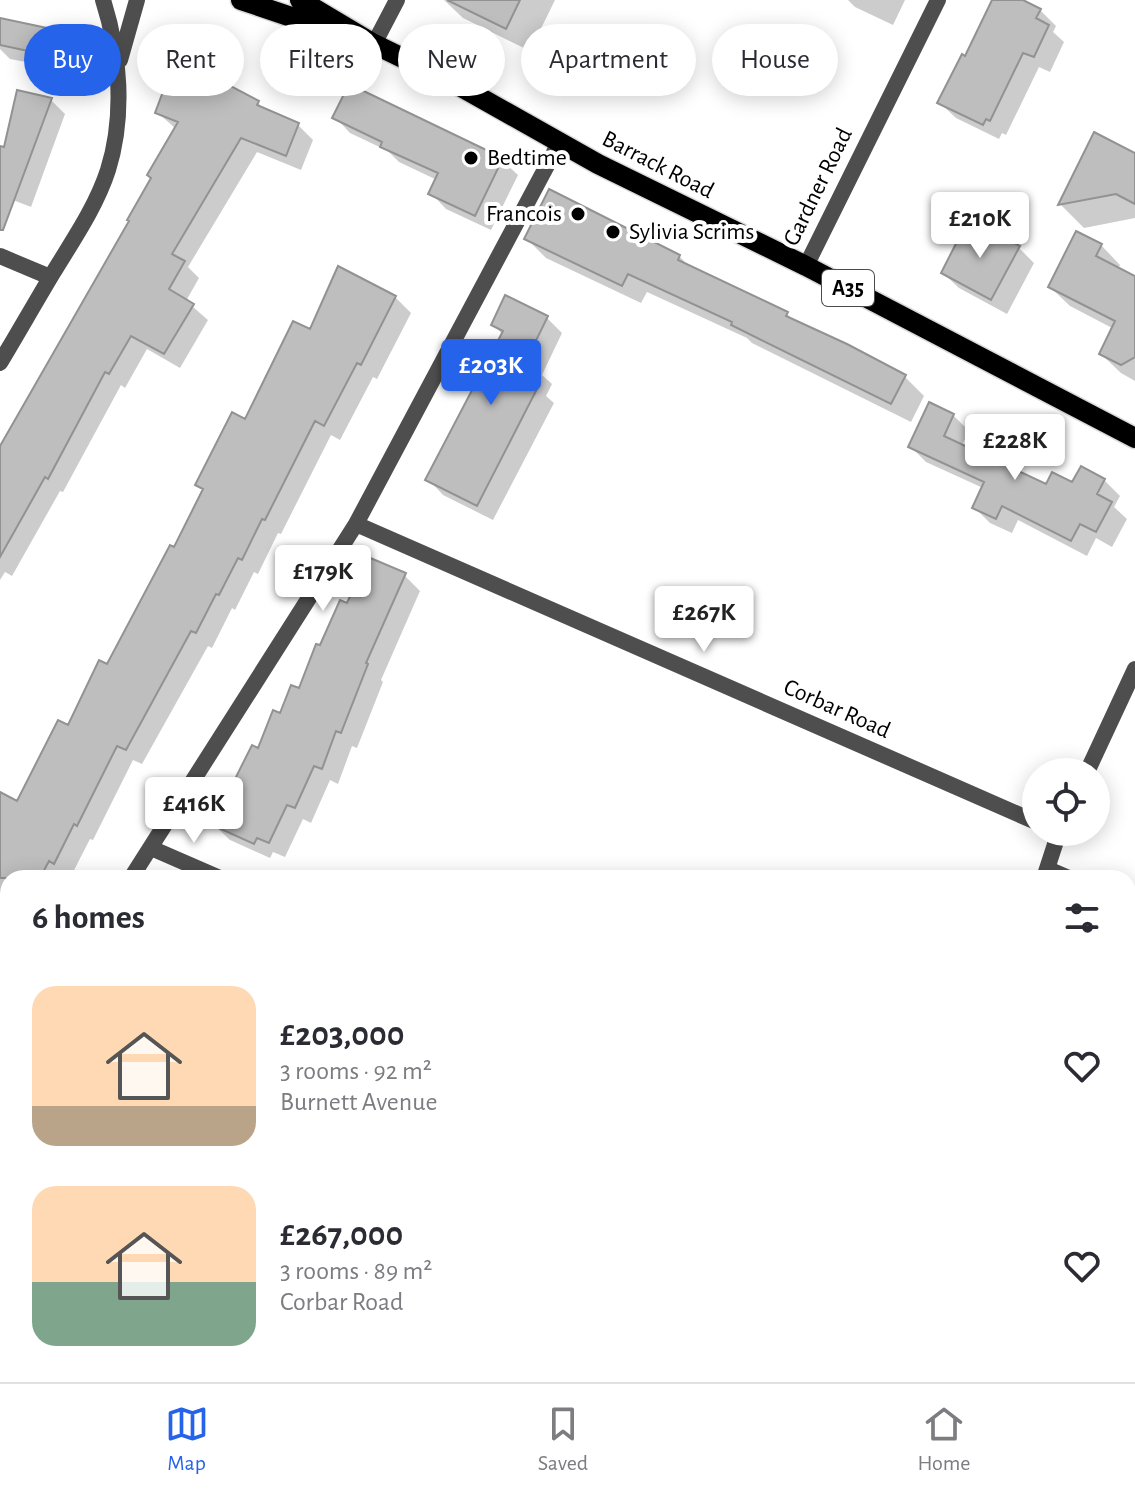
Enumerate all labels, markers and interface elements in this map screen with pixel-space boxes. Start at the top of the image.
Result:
chip: Buy [24,24,121,96]
chip: Rent [137,24,244,96]
chip: Filters [260,24,382,96]
chip: New [398,24,505,96]
chip: Apartment [521,24,696,96]
chip: House [712,24,838,96]
street label: Gardner Road [779,124,857,250]
street label: Barrack Road [598,127,718,203]
place label: Bedtime [487,146,567,170]
marker: Bedtime [462,149,480,167]
pin: £210K [924,192,1036,260]
place label: Francois [486,202,562,226]
marker: Francois [569,205,587,223]
text: £210K [949,205,1011,231]
place label: Sylivia Scrims [629,220,754,244]
marker: Sylivia Scrims [604,223,622,241]
road number: A35 [822,270,874,306]
pin: £203K [435,339,547,407]
text: £203K [459,352,523,378]
pin: £228K [959,414,1071,482]
text: £228K [983,427,1047,453]
pin: £179K [267,545,379,613]
text: £179K [293,558,353,584]
pin: £267K [648,586,760,654]
text: £267K [673,599,735,625]
street label: Corbar Road [780,675,894,743]
map controls [1022,758,1110,846]
button: locate [1022,758,1110,846]
pin: £416K [138,777,250,845]
text: £416K [163,790,225,816]
icon: filters [1060,896,1104,940]
text: 6 homes [32,901,145,935]
icon: home [96,1018,192,1114]
text: £203,000 [280,1018,404,1052]
icon: heart [1060,1044,1104,1088]
text: 3 rooms · 92 m² [280,1058,432,1084]
text: Burnett Avenue [280,1089,437,1115]
icon: home [96,1218,192,1314]
text: £267,000 [280,1218,403,1252]
icon: heart [1060,1244,1104,1288]
text: 3 rooms · 89 m² [280,1258,432,1284]
text: Corbar Road [280,1289,403,1315]
tab: Map [165,1402,209,1476]
tab: Saved [538,1402,588,1476]
tab: Home [917,1402,970,1476]

